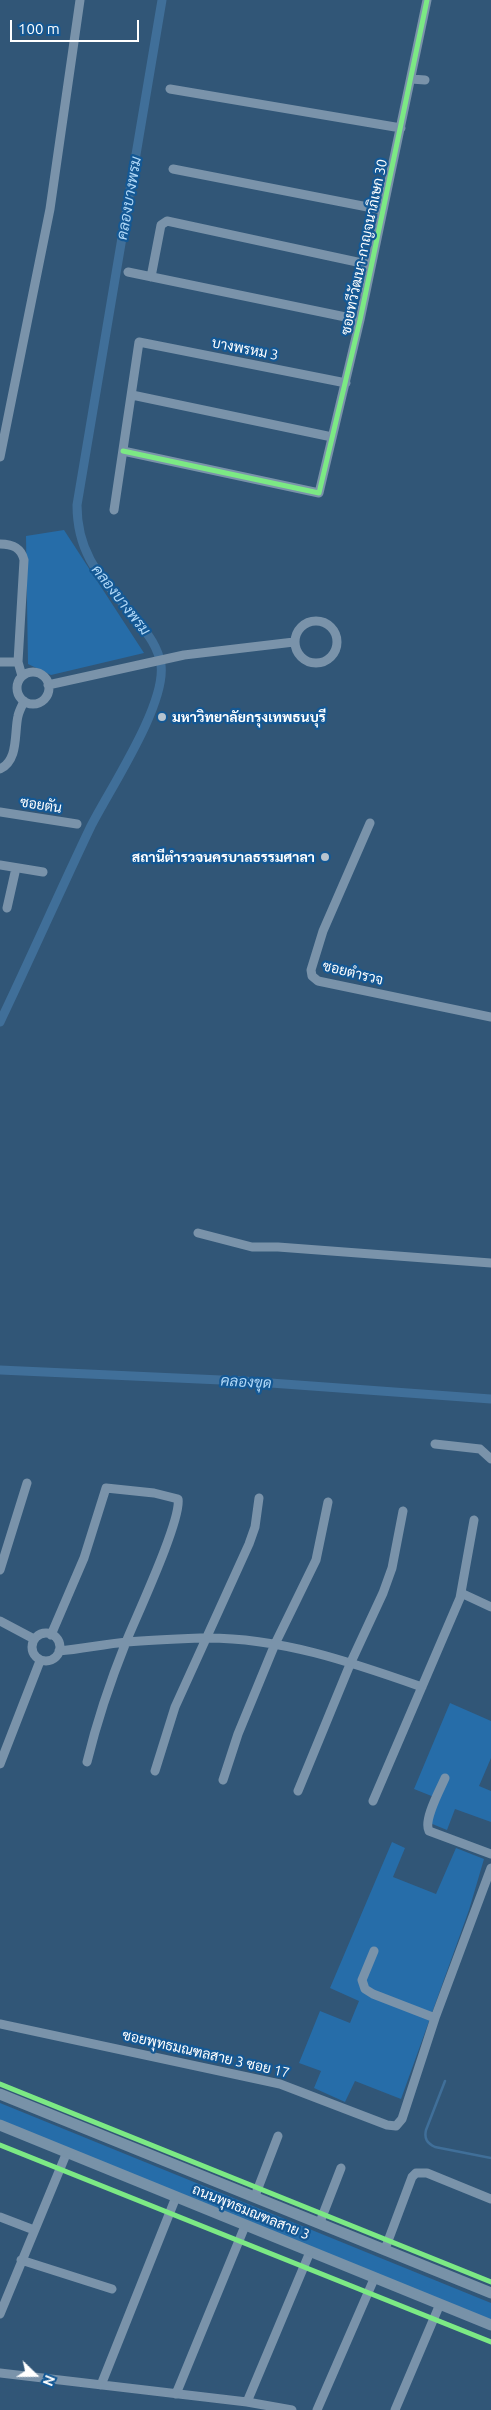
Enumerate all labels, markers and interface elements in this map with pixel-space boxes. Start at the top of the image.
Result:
scale bar [12,10,141,42]
text: 100 m [18,20,60,37]
water label: คลองบางพรม [113,155,145,241]
street label: ซอยทวีวัฒนา-กาญจนาภิเษก 30 [337,158,391,336]
street label: บางพรหม 3 [210,334,280,364]
water label: คลองบางพรม [88,561,154,639]
place label: มหาวิทยาลัยกรุงเทพธนบุรี [172,709,326,725]
marker: มหาวิทยาลัยกรุงเทพธนบุรี [156,711,168,723]
street label: ซอยตัน [19,793,63,817]
place label: สถานีตำรวจนครบาลธรรมศาลา [132,849,315,865]
marker: สถานีตำรวจนครบาลธรรมศาลา [319,851,331,863]
street label: ซอยตำรวจ [321,957,385,989]
water label: คลองขุด [220,1372,272,1392]
street label: ซอยพุทธมณฑลสาย 3 ซอย 17 [121,2027,291,2081]
street label: ถนนพุทธมณฑลสาย 3 [190,2181,312,2243]
north arrow [10,2350,60,2400]
text: N [40,2373,58,2388]

